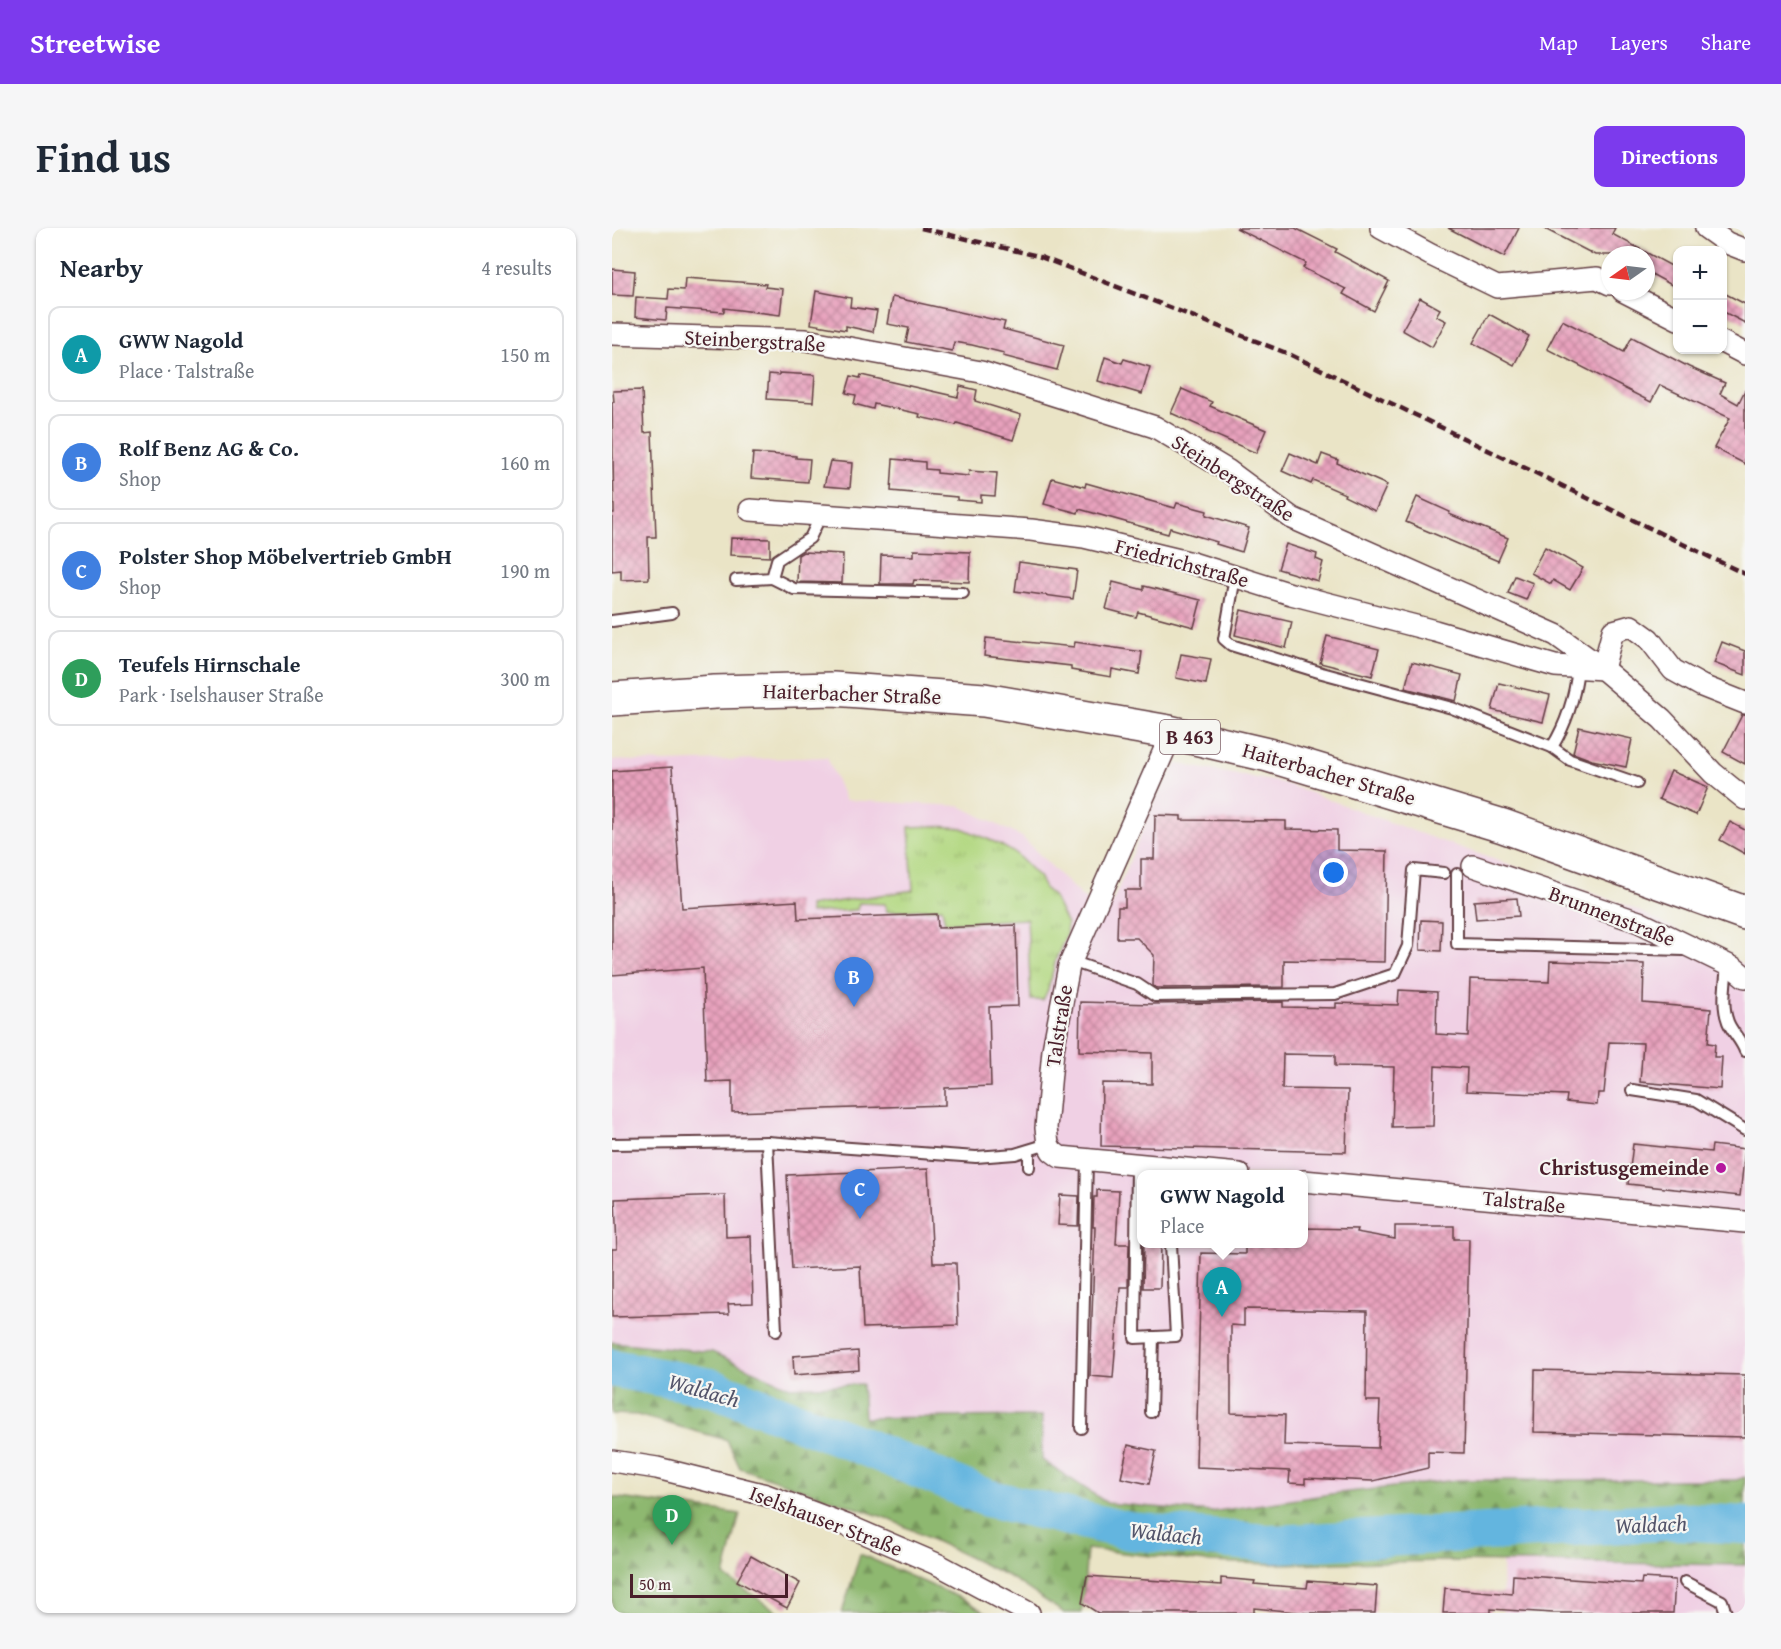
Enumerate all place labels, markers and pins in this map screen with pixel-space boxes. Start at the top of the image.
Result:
pin: B [834,958,874,1007]
place label: Christusgemeinde [1540,1152,1709,1183]
marker: Christusgemeinde [1714,1161,1728,1175]
pin: C [840,1170,880,1219]
pin: A [1202,1268,1242,1317]
pin: D [652,1496,692,1545]

